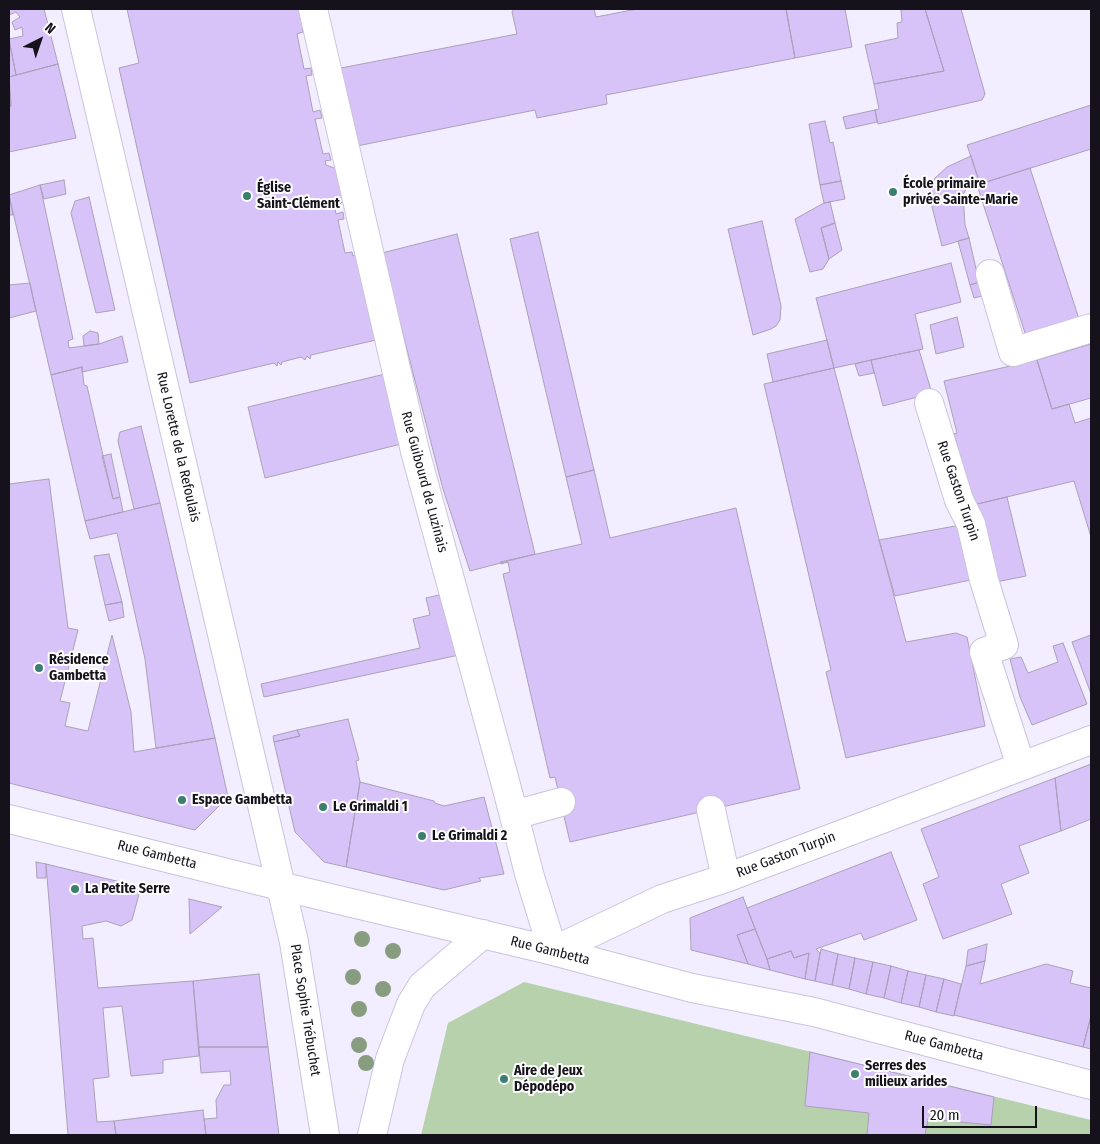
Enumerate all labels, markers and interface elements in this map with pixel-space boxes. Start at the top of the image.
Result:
north arrow [15,15,65,65]
text: N [41,19,59,37]
place label: École primaire privée Sainte-Marie [903,176,1018,208]
place label: Église Saint-Clément [257,180,340,212]
marker: École primaire privée Sainte-Marie [887,186,899,198]
marker: Église Saint-Clément [241,190,253,202]
street label: Rue Lorette de la Refoulais [153,370,203,524]
street label: Rue Guibourd de Luzinais [397,410,451,554]
street label: Rue Gaston Turpin [933,439,983,543]
place label: Résidence Gambetta [49,652,108,684]
marker: Résidence Gambetta [33,662,45,674]
place label: Espace Gambetta [192,792,292,808]
marker: Espace Gambetta [176,794,188,806]
place label: Le Grimaldi 1 [333,799,408,815]
marker: Le Grimaldi 1 [317,801,329,813]
place label: Le Grimaldi 2 [432,828,507,844]
street label: Rue Gaston Turpin [734,828,838,882]
marker: Le Grimaldi 2 [416,830,428,842]
street label: Rue Gambetta [116,837,198,873]
place label: La Petite Serre [85,881,170,897]
marker: La Petite Serre [69,883,81,895]
street label: Rue Gambetta [509,933,591,969]
street label: Place Sophie Trébuchet [286,943,324,1077]
street label: Rue Gambetta [903,1027,985,1065]
place label: Serres des milieux arides [865,1058,947,1090]
place label: Aire de Jeux Dépodépo [514,1063,583,1096]
marker: Serres des milieux arides [849,1068,861,1080]
marker: Aire de Jeux Dépodépo [498,1073,510,1085]
scale bar [925,1096,1040,1128]
text: 20 m [930,1106,960,1124]

